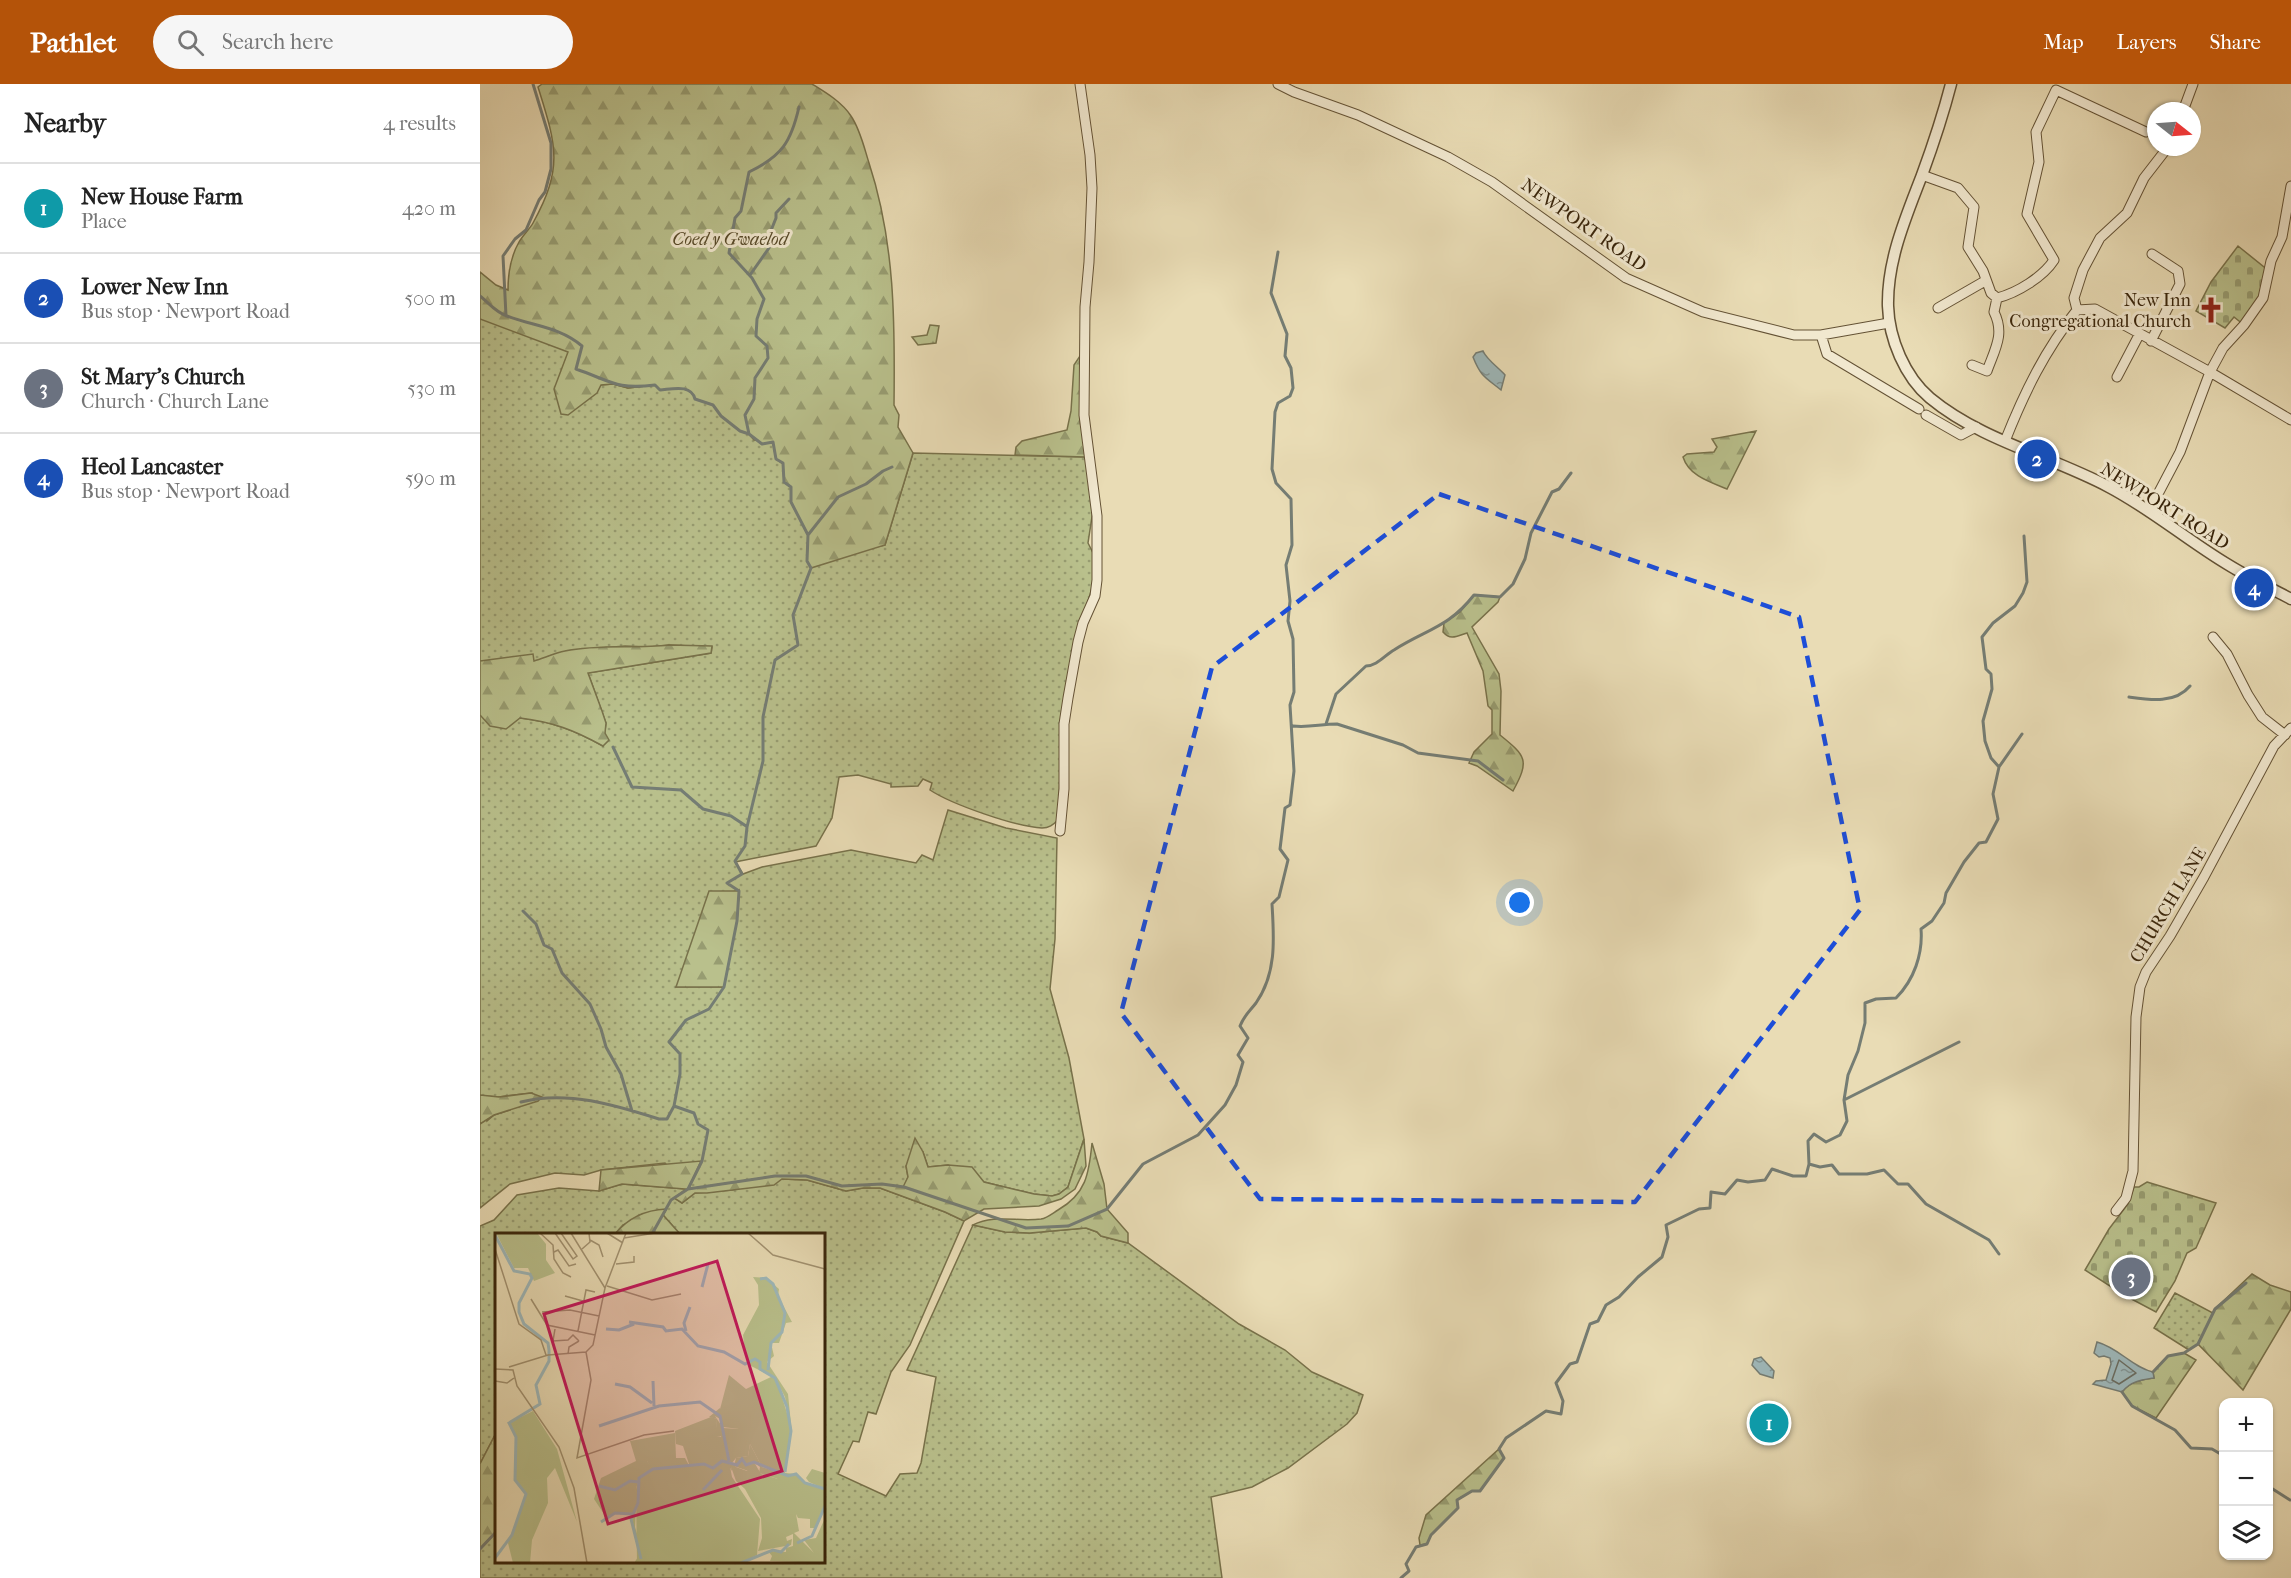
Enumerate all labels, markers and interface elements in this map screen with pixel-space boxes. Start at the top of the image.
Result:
search box [153,15,573,69]
text: Pathlet [30,26,117,59]
icon: search [174,26,207,59]
text: Search here [222,29,333,55]
text: Map [2043,30,2084,54]
text: Layers [2117,30,2176,54]
text: Share [2209,30,2261,54]
north arrow [2147,102,2201,156]
text: Nearby [24,108,106,139]
text: 4 results [383,112,456,135]
street label: NEWPORT ROAD [1517,174,1650,276]
text: New House Farm [81,184,243,210]
text: 1 [40,197,47,220]
text: 420 m [402,197,456,220]
text: Place [81,210,127,233]
park label: Coed y Gwaelod [672,229,791,250]
text: Lower New Inn [81,274,228,300]
text: 2 [38,287,49,310]
text: 500 m [404,287,456,310]
place label: New Inn Congregational Church [2009,290,2192,332]
church icon: New Inn Congregational Church [2196,295,2226,325]
text: Bus stop · Newport Road [81,300,290,323]
text: St Mary's Church [81,364,245,390]
text: 3 [39,377,48,400]
text: 530 m [407,377,456,400]
text: Church · Church Lane [81,390,269,413]
pin: 2 [2018,436,2056,482]
text: Heol Lancaster [81,454,223,480]
street label: NEWPORT ROAD [2097,458,2233,554]
text: 4 [38,467,49,490]
text: 590 m [405,467,456,490]
text: Bus stop · Newport Road [81,480,290,503]
pin: 4 [2234,566,2274,610]
street label: CHURCH LANE [2126,844,2211,967]
your location [1505,888,1534,917]
inset map [495,1233,825,1563]
pin: 3 [2112,1254,2150,1300]
map controls [2219,1398,2273,1560]
button: + [2219,1398,2273,1452]
pin: 1 [1750,1400,1788,1446]
button: − [2219,1452,2273,1506]
button: layers [2219,1506,2273,1560]

